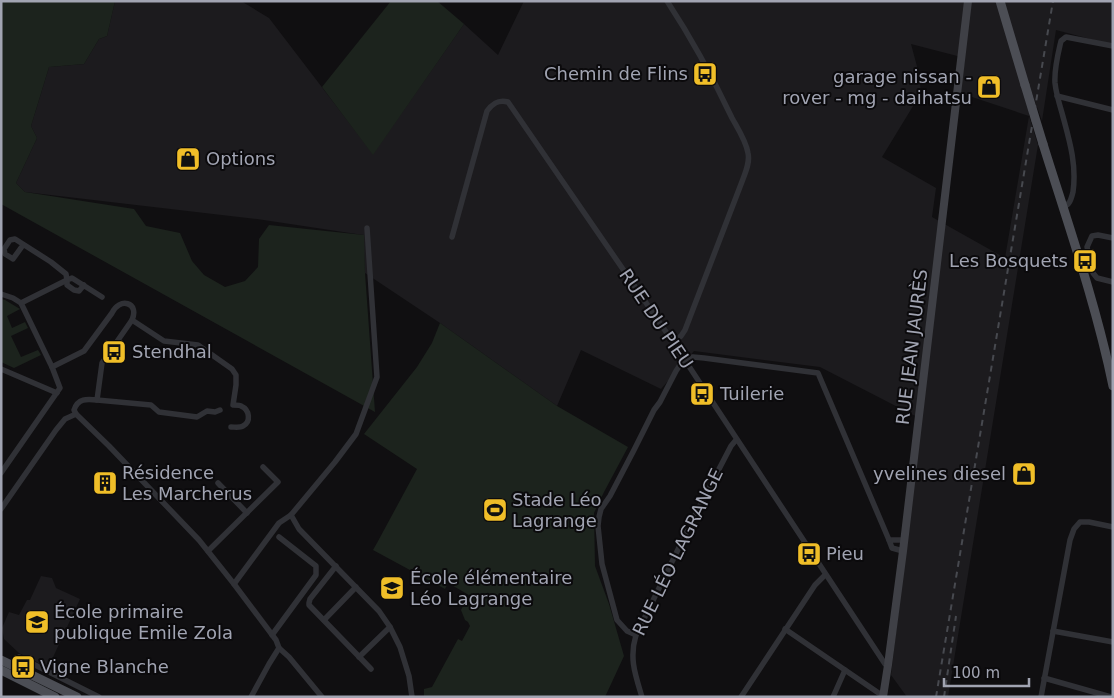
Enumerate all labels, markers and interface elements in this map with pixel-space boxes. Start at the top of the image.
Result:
bus stop icon: Chemin de Flins [692,61,718,87]
place label: Chemin de Flins [544,63,688,84]
place label: garage nissan - rover - mg - daihatsu [782,66,972,108]
shop icon: garage nissan - rover - mg - daihatsu [976,74,1002,100]
shop icon: Options [175,146,201,172]
place label: Options [206,148,275,169]
bus stop icon: Les Bosquets [1072,248,1098,274]
place label: Les Bosquets [949,250,1068,271]
street label: RUE DU PIEU [615,265,698,373]
street label: RUE JEAN JAURÈS [892,268,931,426]
bus stop icon: Stendhal [101,339,127,365]
place label: Stendhal [132,341,212,362]
bus stop icon: Tuilerie [689,381,715,407]
place label: Tuilerie [719,383,784,404]
shop icon: yvelines diesel [1011,461,1037,487]
place label: Résidence Les Marcherus [122,462,252,504]
place label: yvelines diesel [873,463,1006,484]
street label: RUE LÉO LAGRANGE [628,465,727,639]
building icon: Résidence Les Marcherus [92,470,118,496]
place label: Stade Léo Lagrange [512,489,602,531]
sports icon: Stade Léo Lagrange [482,497,508,523]
bus stop icon: Pieu [796,541,822,567]
place label: Pieu [826,543,864,564]
place label: École élémentaire Léo Lagrange [410,567,572,609]
school or university icon: École élémentaire Léo Lagrange [379,575,405,601]
place label: École primaire publique Emile Zola [54,601,233,643]
school or university icon: École primaire publique Emile Zola [24,609,50,635]
bus stop icon: Vigne Blanche [10,654,36,680]
place label: Vigne Blanche [40,656,169,677]
scale bar [944,656,1029,688]
text: 100 m [952,664,1000,682]

